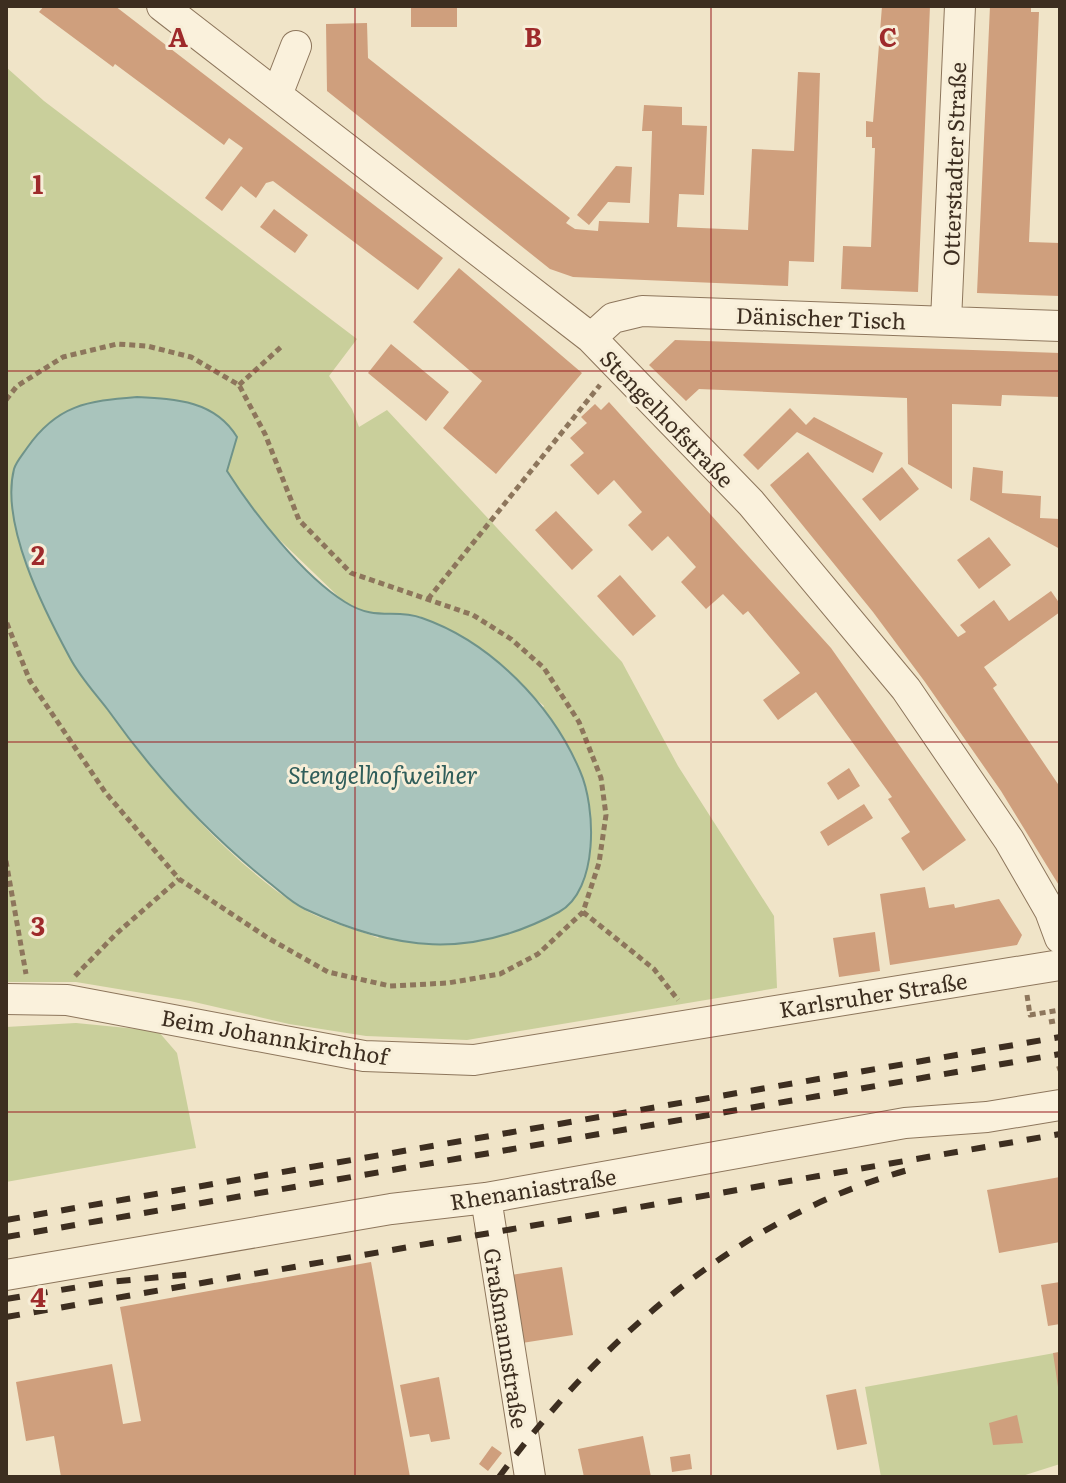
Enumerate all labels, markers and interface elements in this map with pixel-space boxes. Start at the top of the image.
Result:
text: A [168,16,188,55]
text: B [524,16,542,55]
text: C [879,16,897,55]
street label: Otterstadter Straße [933,61,973,267]
text: 1 [33,163,44,202]
street label: Dänischer Tisch [735,298,907,336]
street label: Stengelhofstraße [594,342,742,494]
text: 2 [31,534,45,573]
water label: Stengelhofweiher [288,756,478,791]
text: 3 [31,905,45,944]
street label: Karlsruher Straße [777,963,969,1025]
street label: Beim Johannkirchhof [159,1000,393,1072]
street label: Rhenaniastraße [448,1159,618,1217]
street label: Graßmannstraße [476,1246,538,1430]
text: 4 [30,1276,46,1315]

